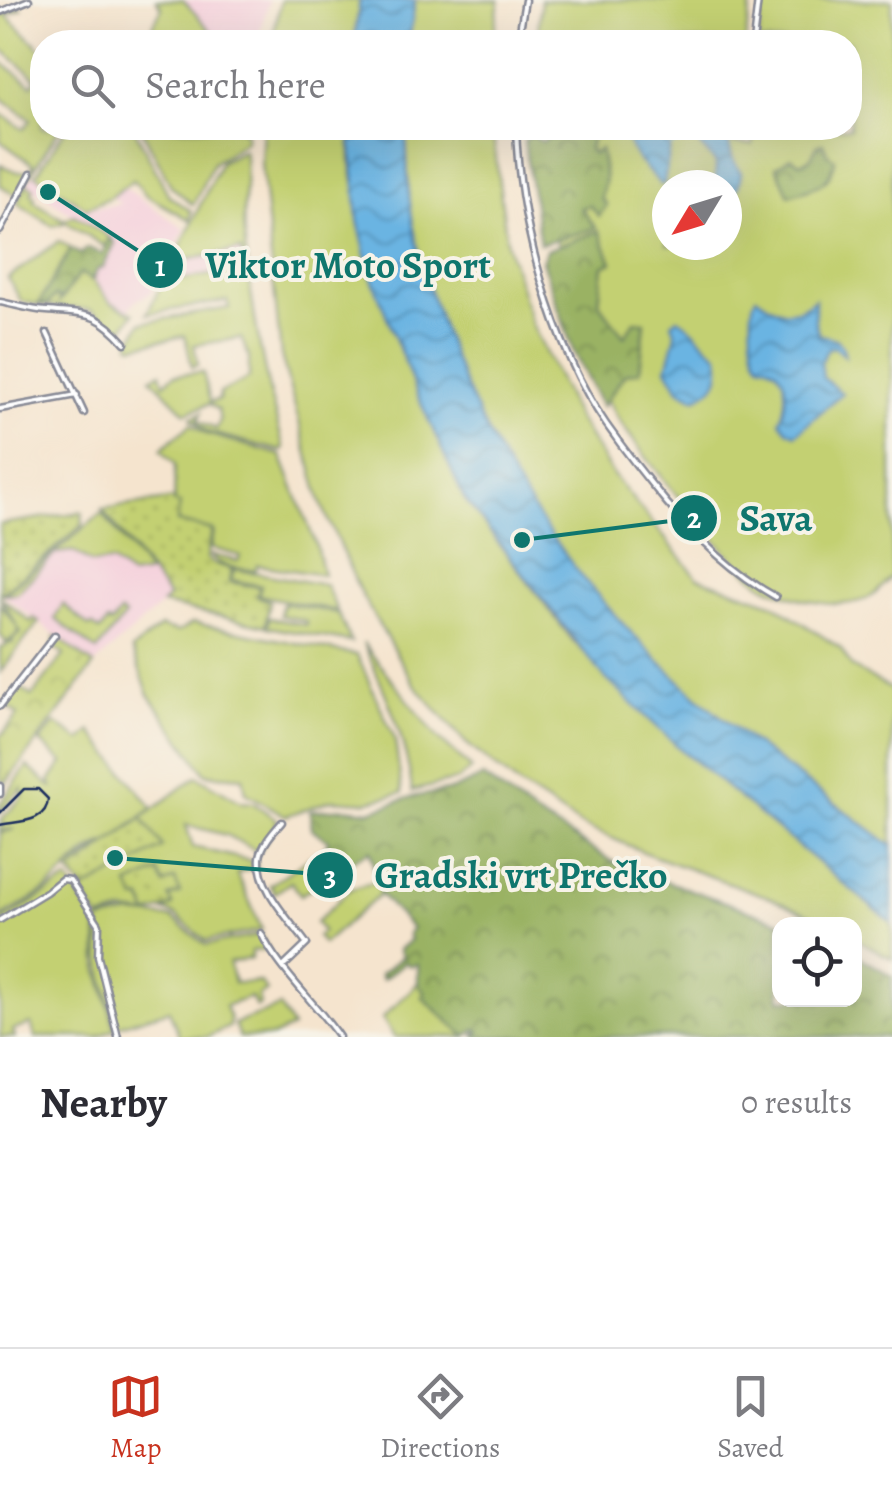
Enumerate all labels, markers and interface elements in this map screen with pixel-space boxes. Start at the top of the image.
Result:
search box [30,30,862,140]
icon: search [65,58,120,113]
text: Search here [145,59,326,111]
north arrow [652,170,742,260]
callout: Viktor Moto Sport [135,231,511,299]
text: Viktor Moto Sport [204,239,491,291]
text: 1 [155,246,166,286]
callout: Sava [669,484,832,552]
text: Sava [739,492,813,544]
text: 2 [687,498,702,538]
callout: Gradski vrt Prečko [305,841,688,909]
text: Gradski vrt Prečko [375,849,667,901]
text: 3 [324,856,336,896]
map controls [772,917,862,1007]
button: locate [772,917,862,1007]
text: Nearby [40,1074,167,1131]
text: 0 results [741,1080,852,1124]
tab: Map [108,1369,163,1467]
tab: Directions [380,1369,500,1467]
tab: Saved [717,1369,784,1467]

